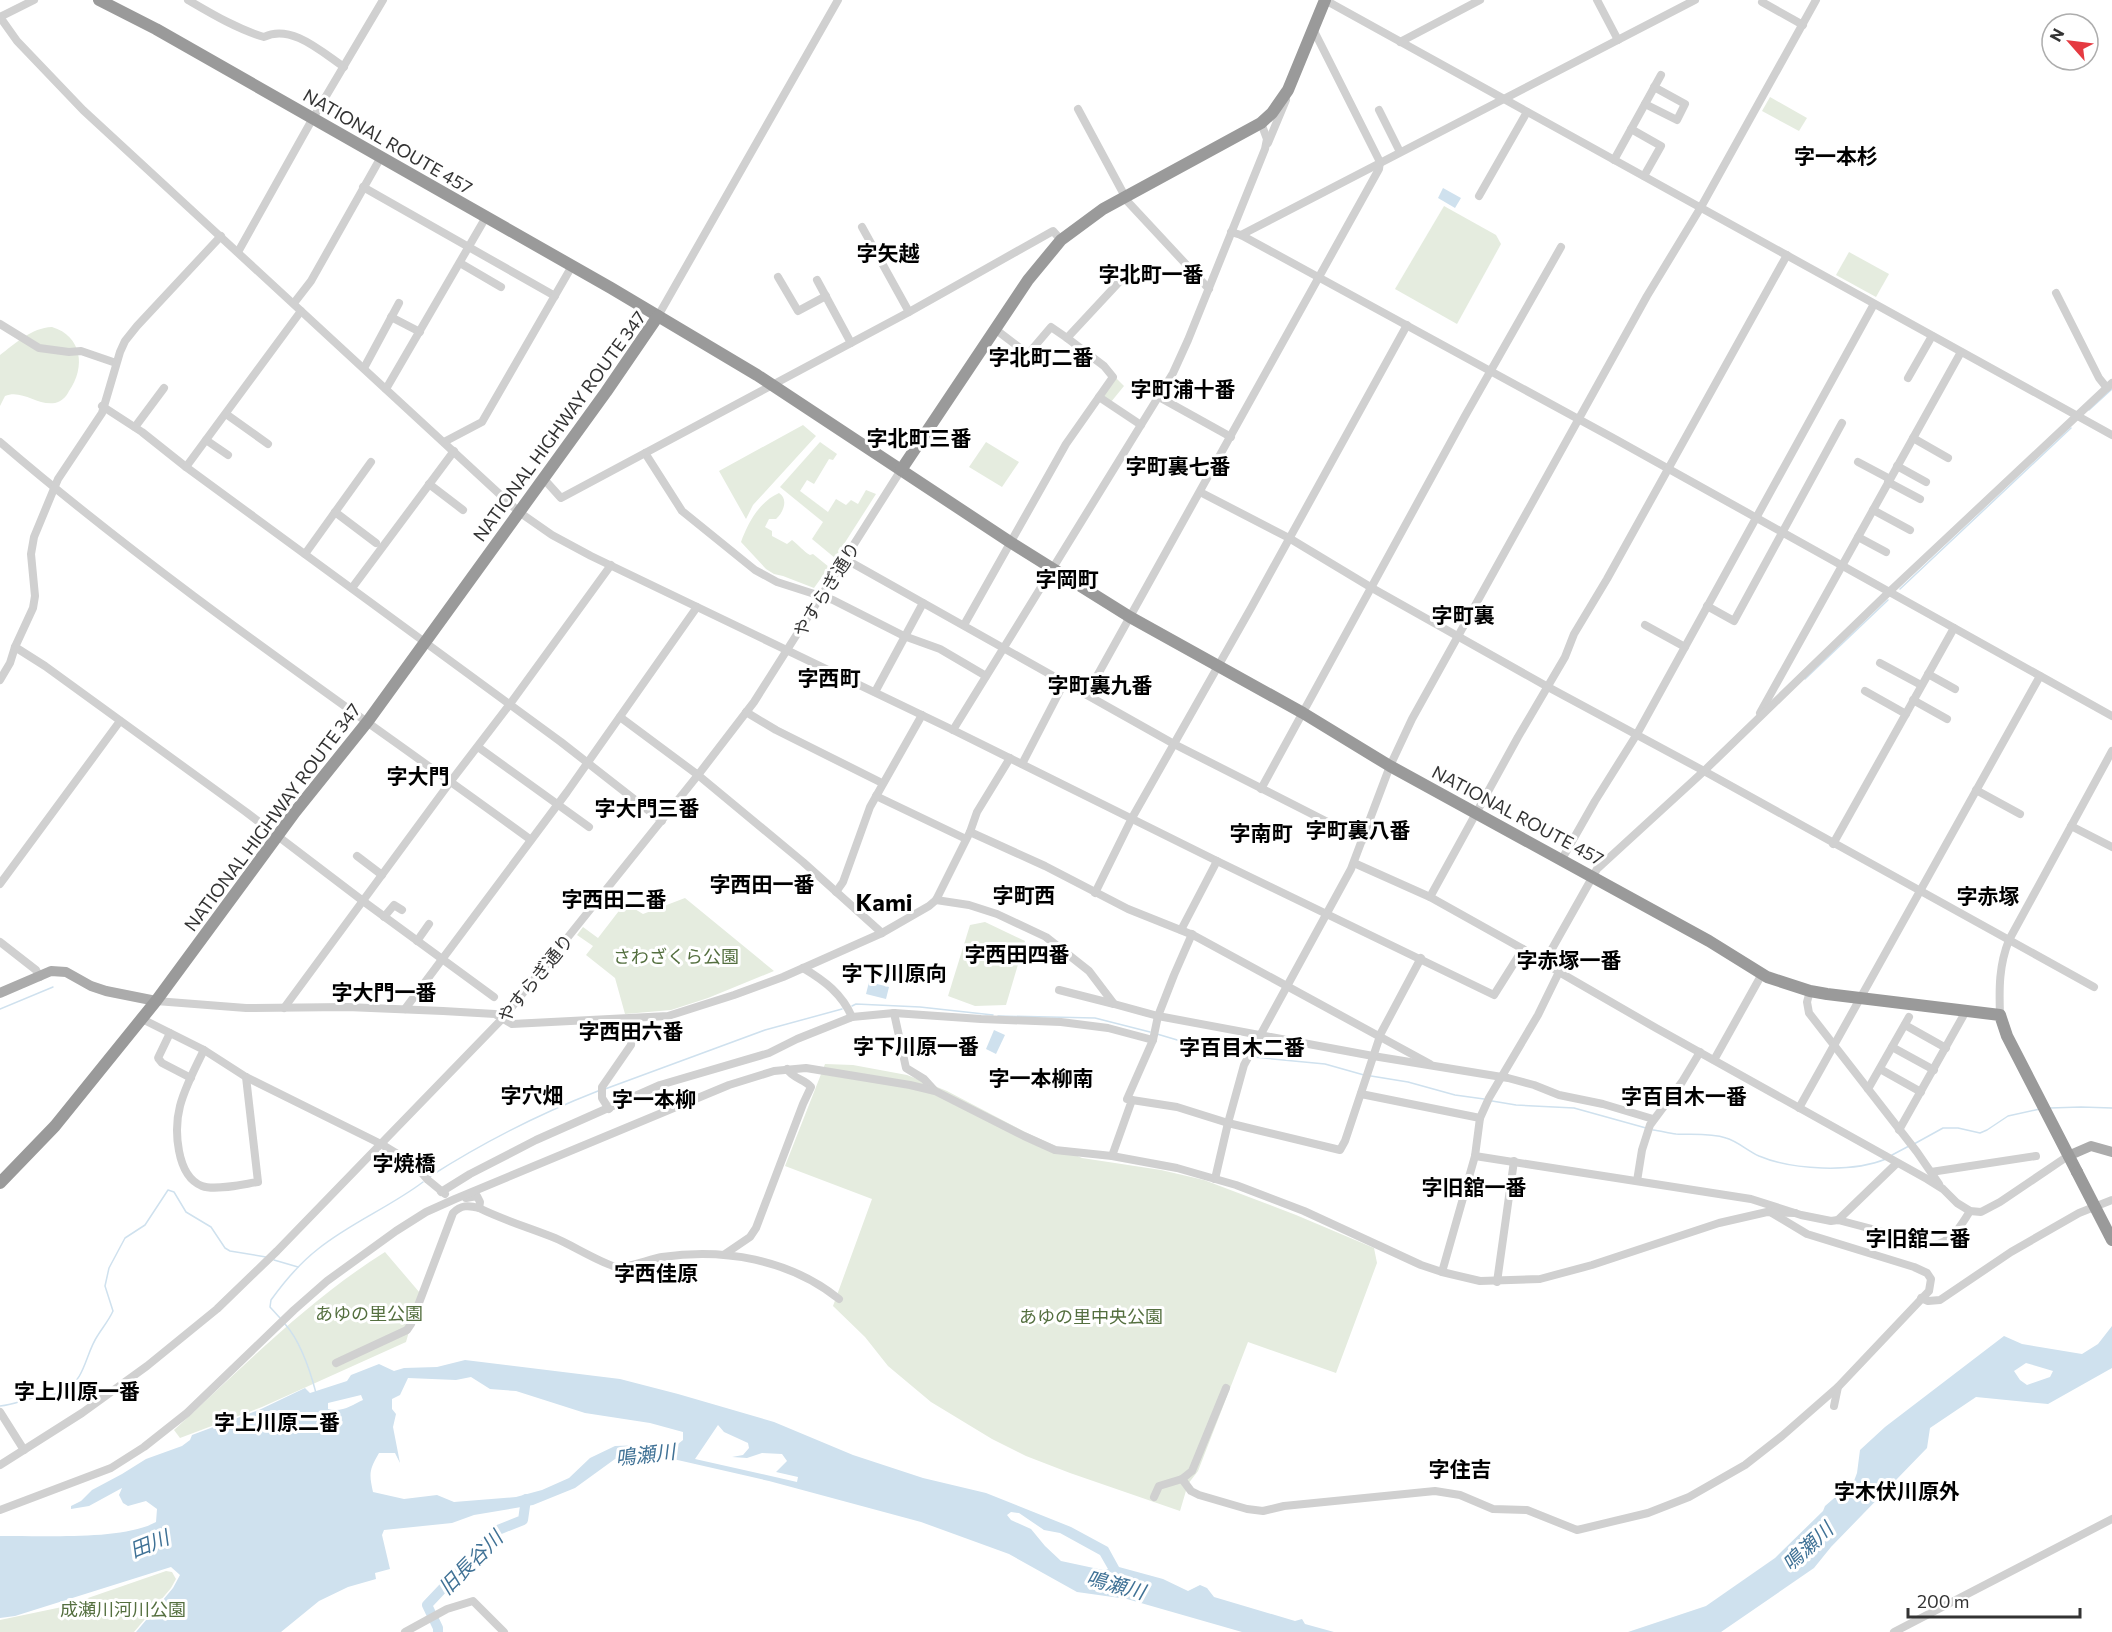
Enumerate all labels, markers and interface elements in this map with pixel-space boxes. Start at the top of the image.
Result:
north arrow [2040,12,2100,72]
text: N [2045,25,2068,44]
street label: NATIONAL ROUTE 457 [300,84,476,198]
district label: 字一本杉 [1794,143,1878,168]
district label: 字矢越 [857,240,920,265]
district label: 字北町一番 [1099,261,1204,286]
street label: NATIONAL HIGHWAY ROUTE 347 [468,307,650,545]
district label: 字北町二番 [989,344,1094,369]
district label: 字町浦十番 [1131,376,1236,401]
district label: 字北町三番 [867,425,972,450]
district label: 字町裏七番 [1126,453,1231,478]
street label: やすらぎ通り [788,537,864,641]
district label: 字岡町 [1036,566,1099,591]
district label: 字町裏 [1432,602,1495,627]
district label: 字西町 [798,665,861,690]
district label: 字町裏九番 [1048,672,1153,697]
street label: NATIONAL HIGHWAY ROUTE 347 [179,699,365,935]
street label: NATIONAL ROUTE 457 [1428,760,1608,870]
district label: 字大門 [387,763,450,788]
district label: 字大門三番 [595,795,700,820]
district label: 字町裏八番 [1306,817,1411,842]
district label: 字南町 [1230,820,1293,845]
district label: 字西田一番 [710,871,815,896]
district label: 字町西 [993,882,1056,907]
district label: 字赤塚 [1957,883,2020,908]
district label: 字西田二番 [562,886,667,911]
district label: Kami [855,887,913,916]
street label: やすらぎ通り [492,929,578,1027]
district label: 字西田四番 [965,941,1070,966]
park label: さわざくら公園 [613,945,739,967]
district label: 字赤塚一番 [1517,947,1622,972]
district label: 字下川原向 [842,960,947,985]
district label: 字大門一番 [332,979,437,1004]
district label: 字西田六番 [579,1018,684,1043]
district label: 字下川原一番 [853,1033,979,1058]
district label: 字百目木二番 [1179,1034,1305,1059]
district label: 字一本柳南 [989,1065,1094,1090]
district label: 字穴畑 [501,1082,564,1107]
district label: 字百目木一番 [1621,1083,1747,1108]
district label: 字一本柳 [612,1086,696,1111]
district label: 字焼橋 [373,1150,436,1175]
district label: 字旧舘一番 [1422,1174,1527,1199]
district label: 字旧舘二番 [1866,1225,1971,1250]
district label: 字西佳原 [614,1260,698,1285]
park label: あゆの里公園 [315,1302,423,1324]
park label: あゆの里中央公園 [1019,1305,1163,1327]
district label: 字上川原一番 [14,1378,140,1403]
district label: 字上川原二番 [214,1409,340,1434]
water label: 鳴瀬川 [614,1438,678,1470]
district label: 字住吉 [1429,1456,1492,1481]
district label: 字木伏川原外 [1834,1478,1960,1503]
water label: 鳴瀬川 [1777,1515,1839,1575]
water label: 田川 [126,1524,174,1562]
water label: 旧長谷川 [433,1524,508,1599]
water label: 鳴瀬川 [1084,1565,1150,1604]
scale bar [1908,1581,2080,1619]
text: 200 m [1917,1590,1970,1612]
park label: 成瀬川河川公園 [60,1598,186,1620]

